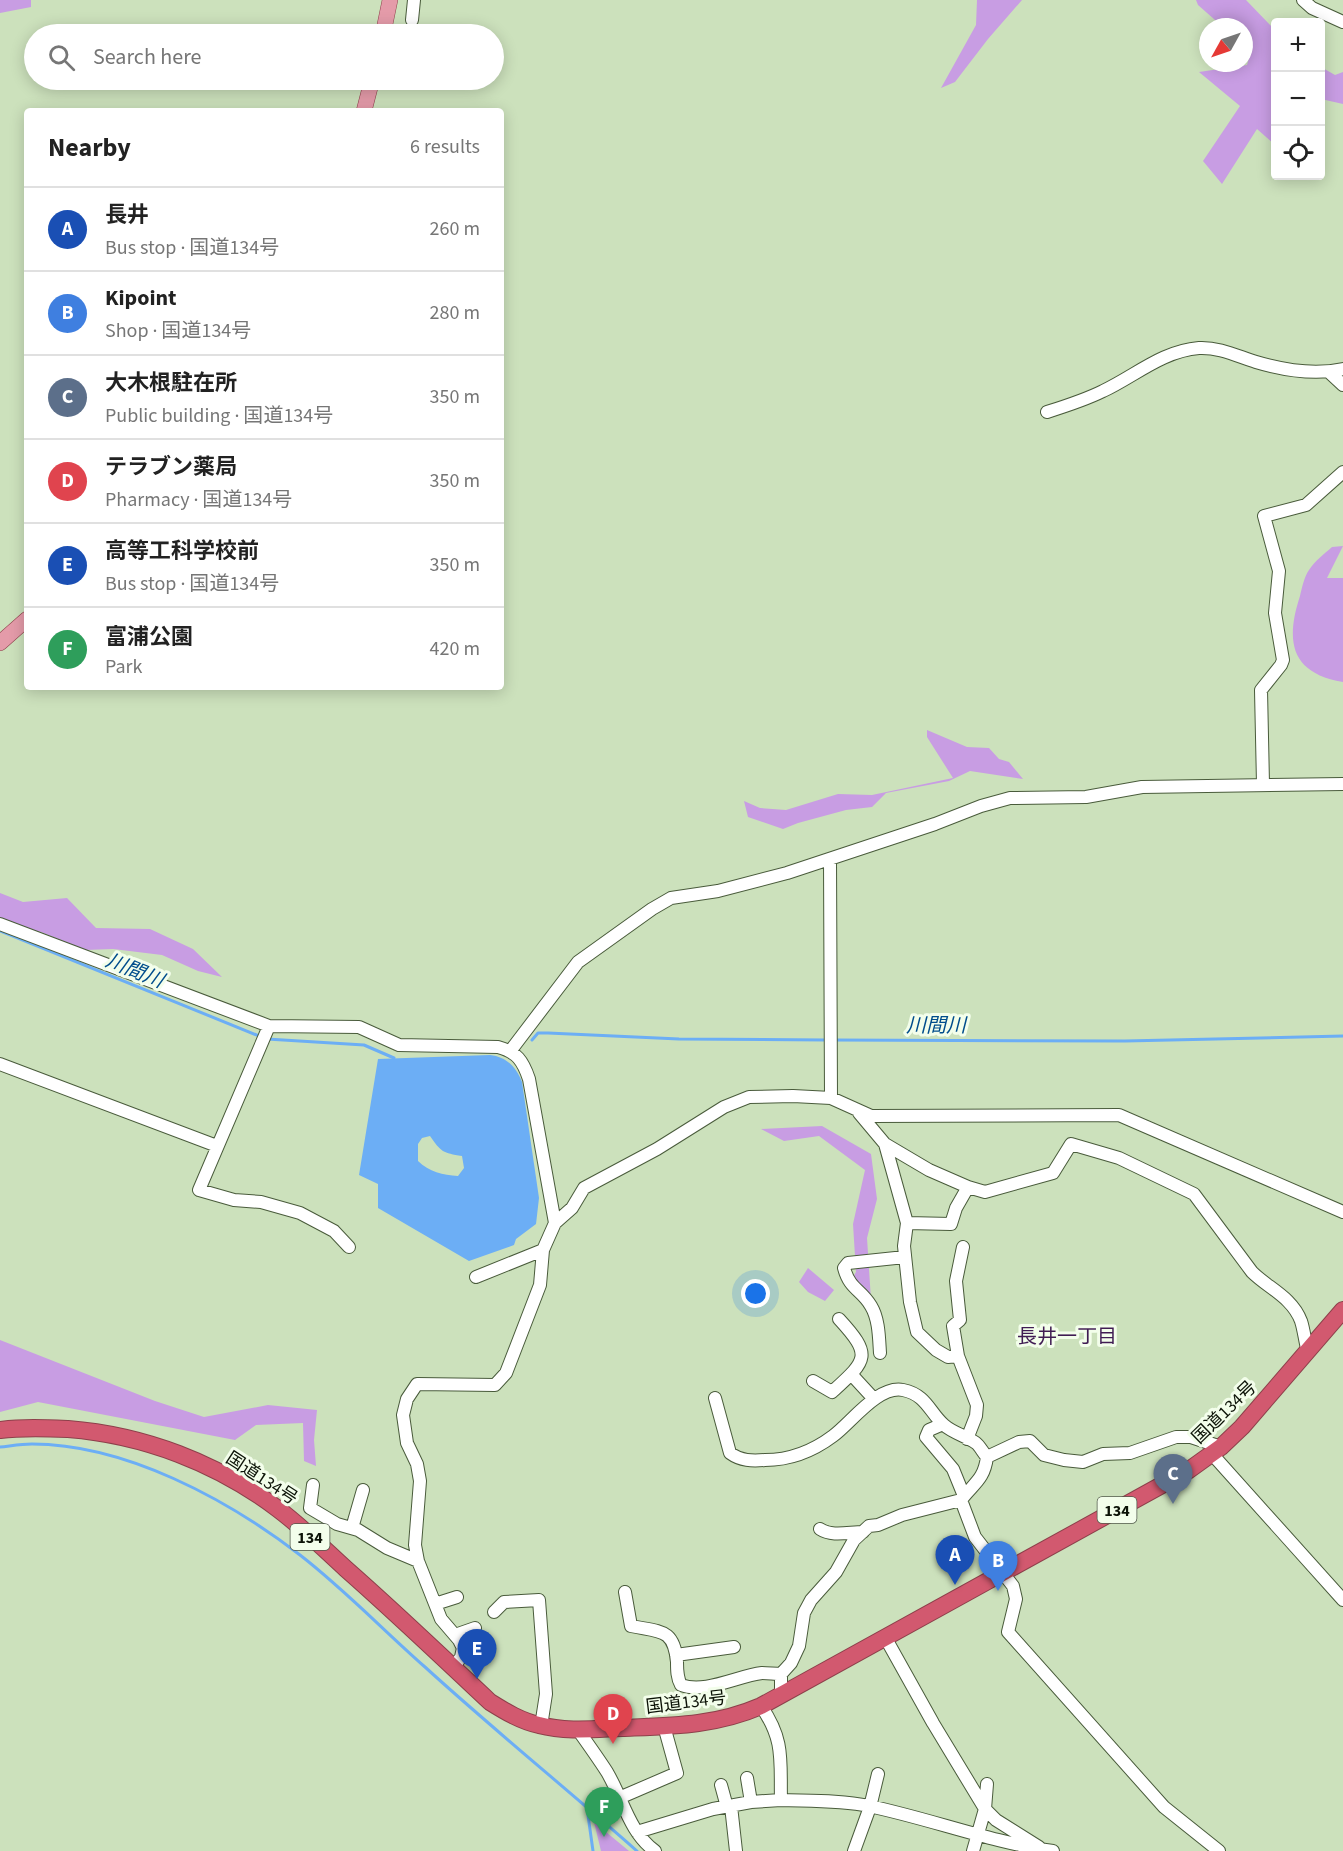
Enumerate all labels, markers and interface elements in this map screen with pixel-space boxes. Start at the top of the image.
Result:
north arrow [1199,18,1253,72]
map controls [1271,18,1325,180]
button: + [1271,18,1325,72]
search box [24,24,504,90]
icon: search [45,41,78,74]
text: Search here [93,41,201,73]
button: − [1271,72,1325,126]
button: locate [1271,126,1325,180]
text: Nearby [48,129,131,166]
text: 6 results [410,133,480,161]
text: 長井 [105,199,149,231]
text: A [62,215,73,243]
text: 260 m [430,215,480,243]
text: Bus stop · 国道134号 [105,234,279,262]
text: Kipoint [105,282,176,314]
text: B [61,299,74,327]
text: 280 m [430,299,480,327]
text: Shop · 国道134号 [105,317,251,345]
text: 大木根駐在所 [105,367,237,399]
text: C [62,383,73,411]
text: 350 m [430,383,480,411]
text: Public building · 国道134号 [105,402,333,430]
text: テラブン薬局 [105,451,237,483]
text: D [61,467,74,495]
text: 350 m [430,467,480,495]
text: Pharmacy · 国道134号 [105,486,292,514]
text: 高等工科学校前 [105,535,259,567]
text: E [62,551,73,579]
text: 350 m [430,551,480,579]
text: Bus stop · 国道134号 [105,570,279,598]
text: 富浦公園 [105,621,193,653]
text: F [62,635,73,663]
text: 420 m [430,635,480,663]
text: Park [105,653,142,681]
water label: 川間川 [102,947,170,996]
water label: 川間川 [906,1012,968,1040]
your location [741,1279,770,1308]
district label: 長井一丁目 [1017,1323,1117,1351]
street label: 国道134号 [1187,1375,1262,1449]
street label: 国道134号 [221,1446,302,1511]
pin: C [1154,1454,1192,1504]
road number: 134 [1098,1497,1136,1523]
road number: 134 [290,1524,330,1550]
pin: A [936,1536,974,1585]
pin: B [978,1542,1018,1591]
pin: E [458,1630,496,1679]
street label: 国道134号 [644,1685,728,1720]
pin: D [594,1694,632,1744]
pin: F [584,1788,624,1837]

